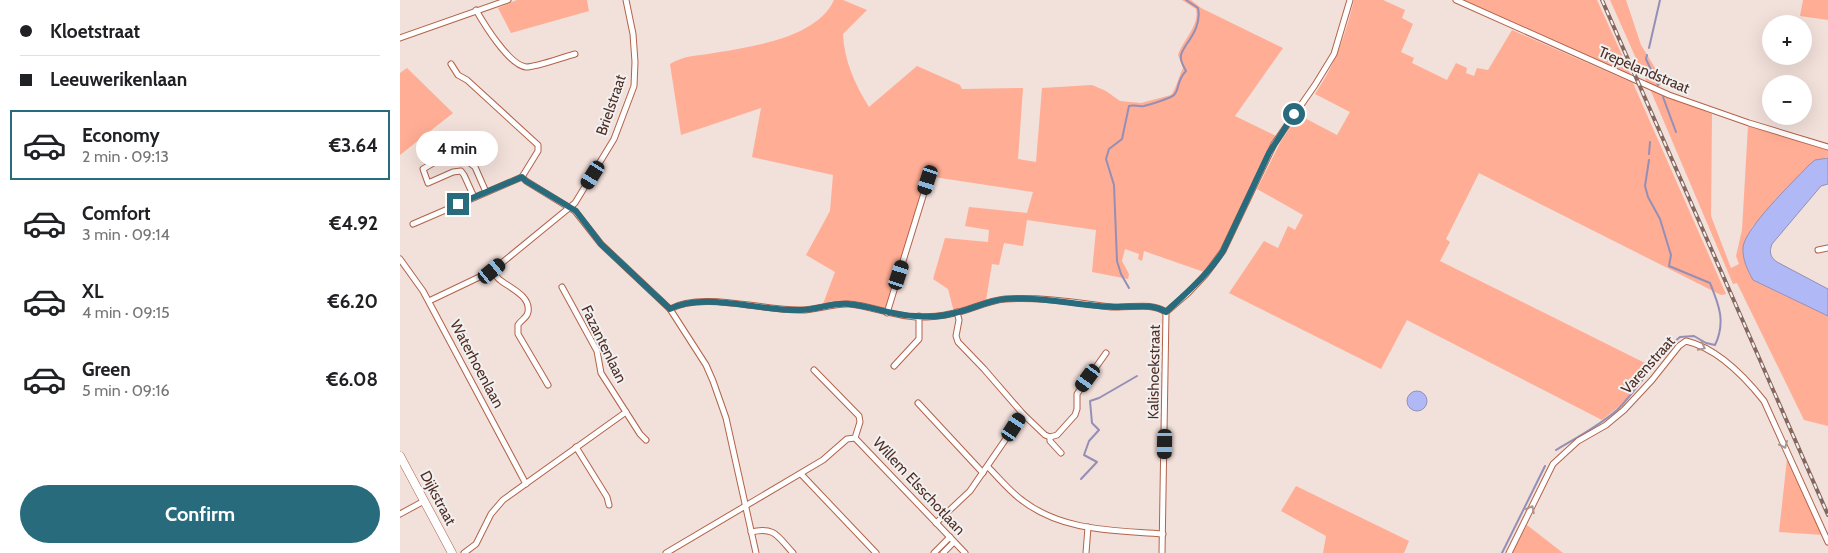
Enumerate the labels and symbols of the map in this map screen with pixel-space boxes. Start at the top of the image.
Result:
street label: Trepelandstraat [1596,43,1692,97]
street label: Brielstraat [592,72,630,138]
route start [1283,103,1305,125]
callout: 4 min [417,132,499,166]
car [578,158,607,192]
car [916,163,939,197]
route end [447,193,469,215]
car [475,256,508,286]
car [887,258,910,292]
street label: Fazantenlaan [577,302,631,386]
street label: Waterhoenlaan [446,317,508,411]
street label: Kalishoekstraat [1144,325,1164,419]
street label: Varenstraat [1617,332,1679,398]
one-way arrow [1696,341,1705,351]
car [1073,361,1102,395]
car [999,410,1028,444]
car [1157,429,1172,459]
street label: Willem Elsschotlaan [869,433,969,539]
one-way arrow [1778,440,1788,449]
street label: Dijkstraat [416,468,460,528]
one-way arrow [1524,506,1534,515]

